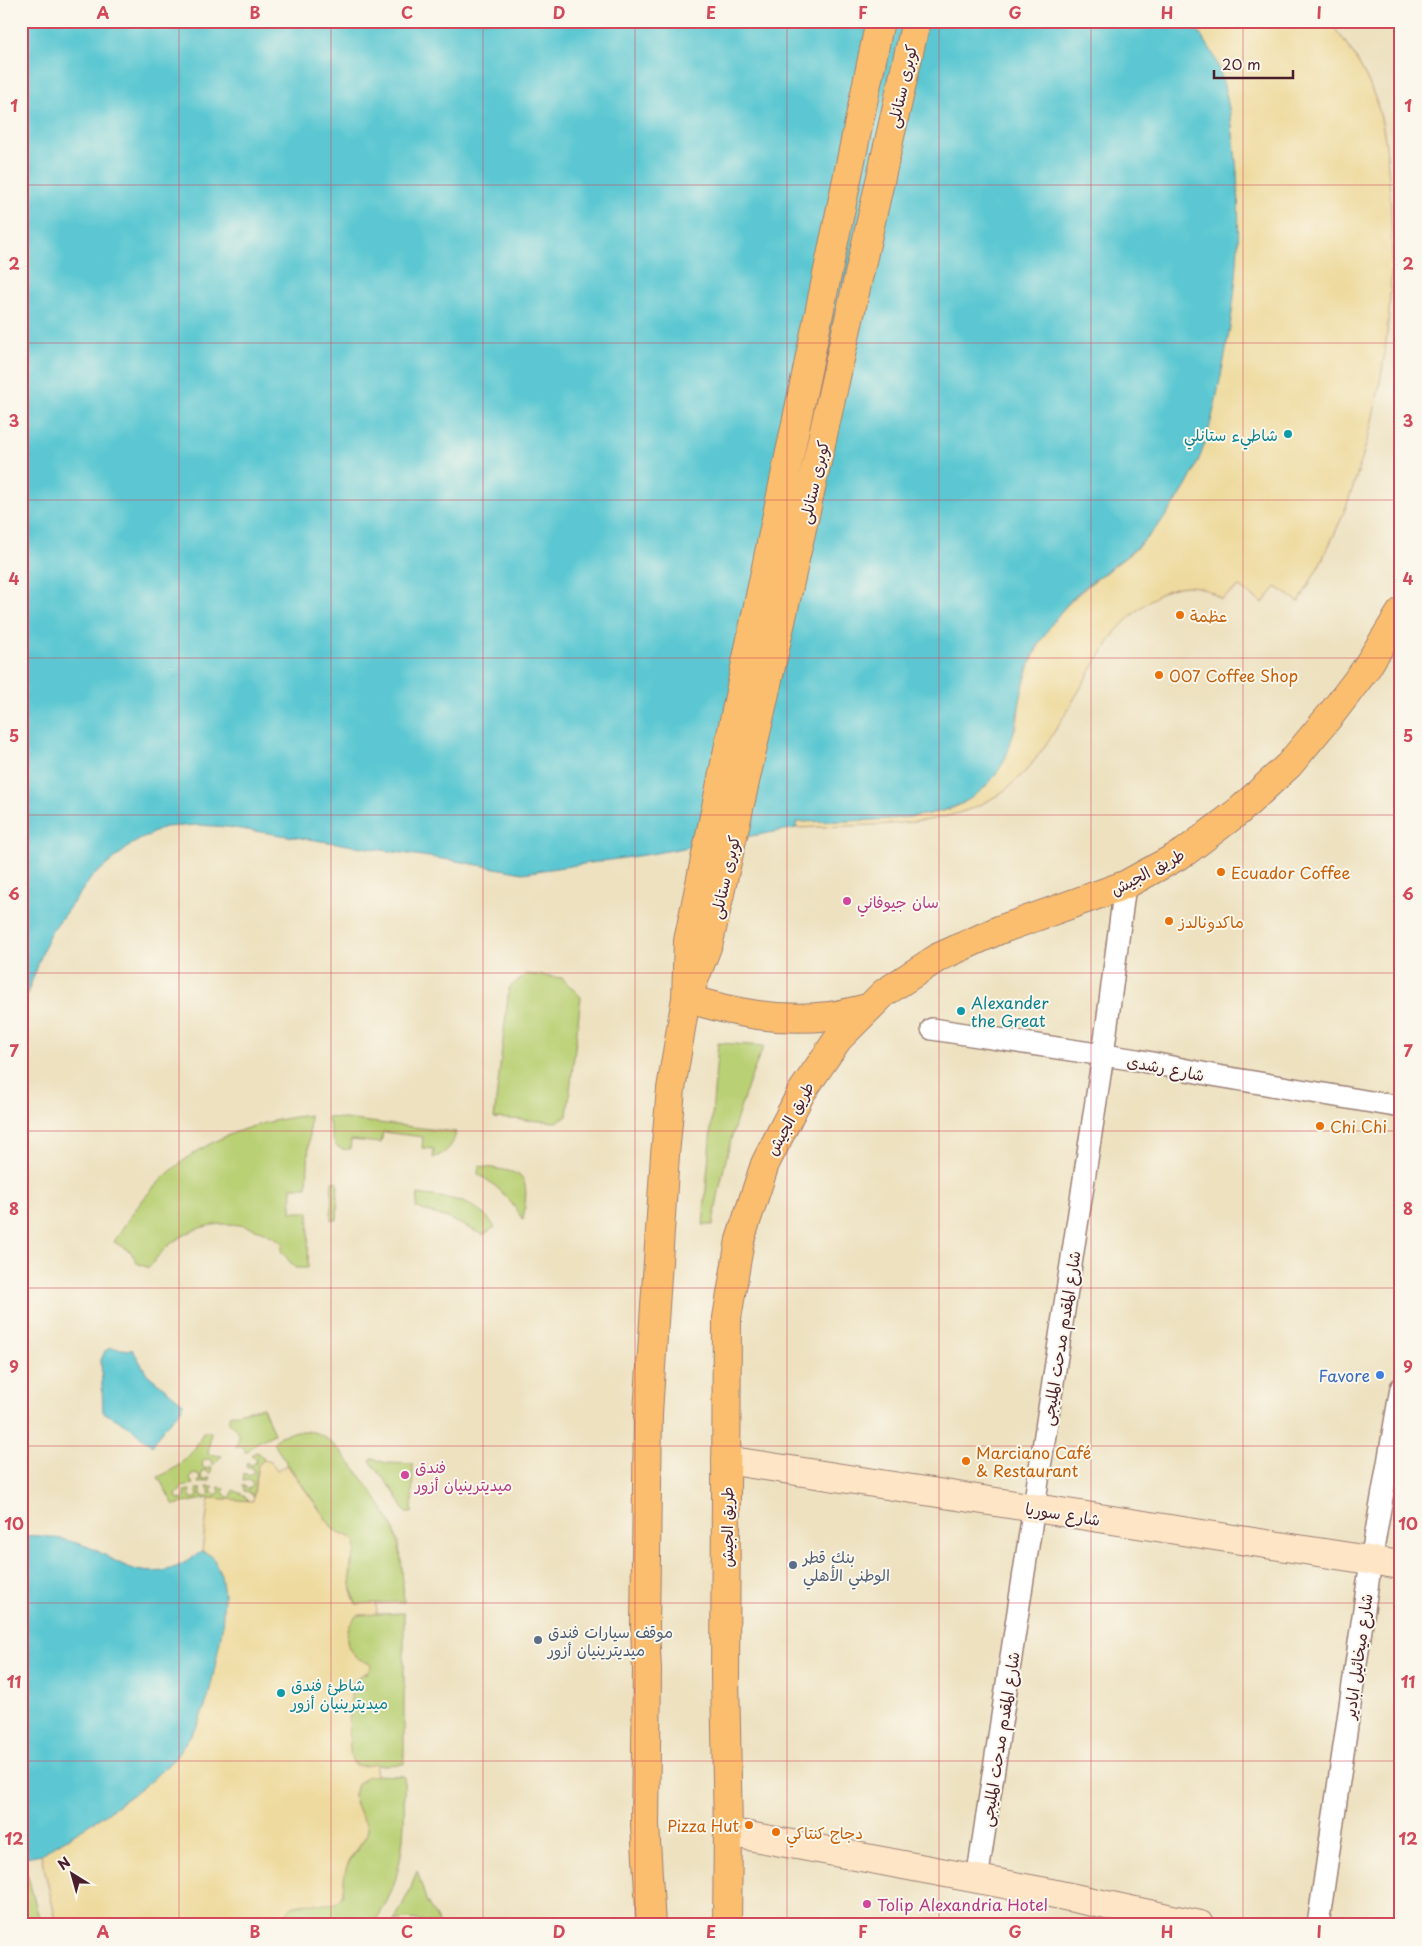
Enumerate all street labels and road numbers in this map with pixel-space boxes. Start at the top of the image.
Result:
street label: كوبرى ستانلى [880,42,922,130]
street label: كوبرى ستانلى [792,438,834,526]
street label: كوبرى ستانلى [703,833,745,921]
street label: طريق الجيش [1106,841,1188,901]
street label: شارع رشدى [1125,1048,1207,1087]
street label: طريق الجيش [759,1077,819,1159]
street label: شارع المقدم مدحت المليجى [1034,1249,1088,1428]
street label: طريق الجيش [714,1487,738,1567]
street label: شارع سوريا [1024,1495,1102,1532]
street label: شارع ميخائيل ابادير [1336,1592,1379,1722]
street label: شارع المقدم مدحت المليجى [973,1650,1027,1829]

